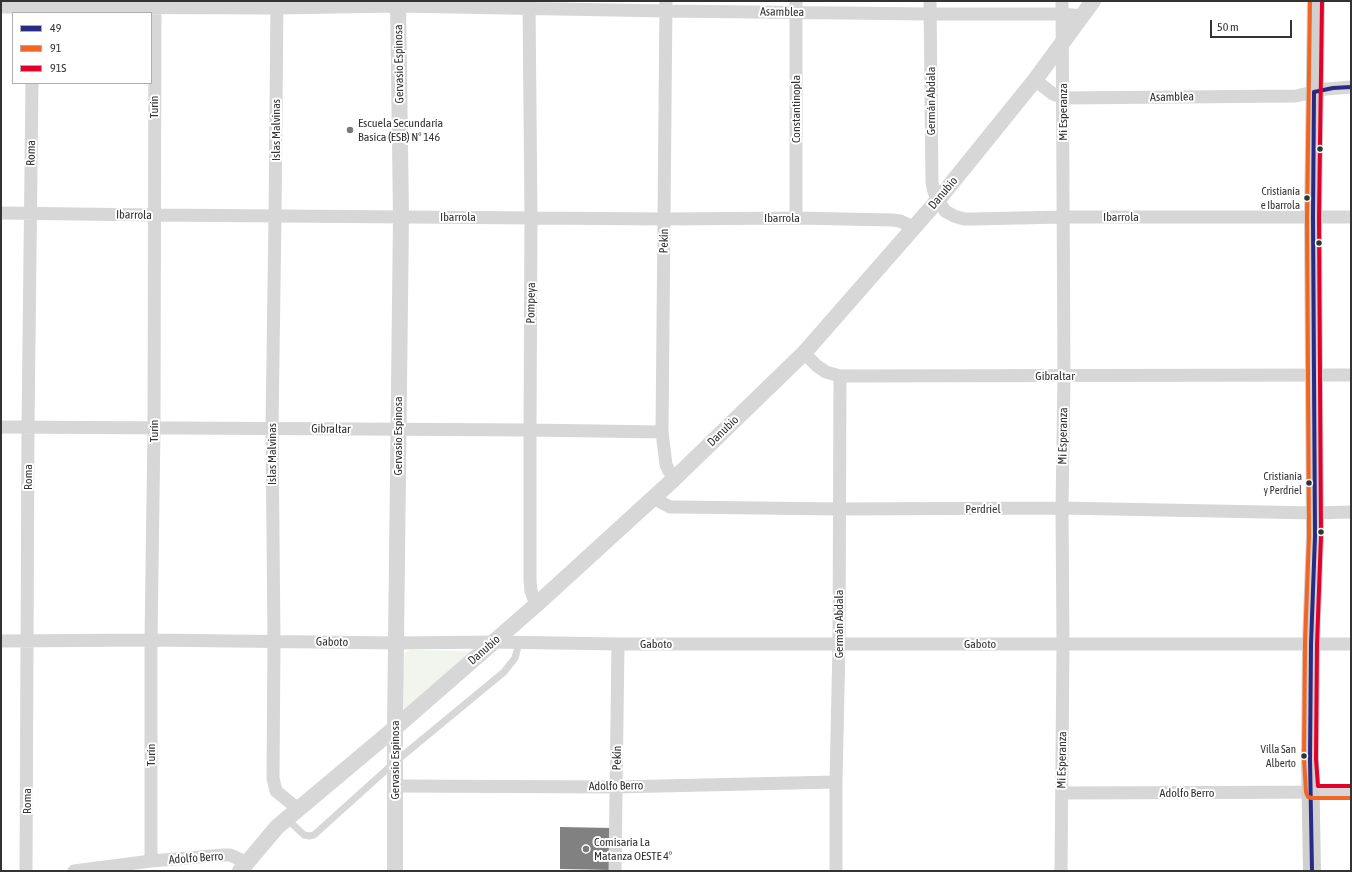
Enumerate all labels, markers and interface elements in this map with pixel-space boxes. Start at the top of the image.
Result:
street label: Asamblea [760,4,804,20]
legend [12,12,152,84]
scale bar [1212,12,1294,38]
text: 50 m [1217,20,1239,34]
text: 49 [50,21,61,35]
street label: Gervasio Espinosa [391,24,407,104]
text: 91 [50,41,61,55]
text: 91S [50,61,66,75]
street label: Germán Abdala [924,67,938,135]
street label: Constantinopla [789,75,803,143]
street label: Mi Esperanza [1056,83,1070,141]
street label: Asamblea [1150,89,1194,105]
street label: Turín [147,96,161,118]
street label: Islas Malvinas [269,99,283,161]
place label: Escuela Secundaría Basica (ESB) N° 146 [358,116,443,144]
marker: Escuela Secundaría Basica (ESB) N° 146 [345,125,355,135]
street label: Roma [24,140,38,166]
unlabelled marker [1315,144,1325,154]
street label: Danubio [925,174,961,212]
place label: Cristianía e Ibarrola [1261,185,1300,211]
marker: Cristianía e Ibarrola [1302,193,1312,203]
street label: Ibarrola [116,207,152,223]
street label: Ibarrola [440,210,476,224]
street label: Ibarrola [1103,210,1139,224]
street label: Ibarrola [764,211,800,225]
street label: Pekín [657,229,671,253]
unlabelled marker [1314,238,1324,248]
street label: Pompeya [523,282,539,324]
street label: Gibraltar [1035,369,1075,383]
street label: Gervasio Espinosa [391,396,405,476]
street label: Mi Esperanza [1055,407,1071,465]
street label: Danubio [704,413,742,449]
street label: Turín [147,420,161,442]
street label: Gibraltar [311,421,351,437]
street label: Islas Malvinas [265,423,279,485]
street label: Roma [21,464,35,490]
place label: Cristianía y Perdriel [1264,470,1302,496]
marker: Cristianía y Perdriel [1304,478,1314,488]
street label: Perdriel [965,502,1001,516]
unlabelled marker [1316,527,1326,537]
street label: Germán Abdala [832,590,846,658]
street label: Danubio [465,632,503,668]
street label: Gaboto [316,635,348,649]
street label: Gaboto [640,637,672,651]
street label: Gaboto [964,637,996,651]
street label: Gervasio Espinosa [388,720,402,800]
street label: Mi Esperanza [1054,731,1070,789]
place label: Villa San Alberto [1261,743,1296,769]
street label: Turín [144,744,158,766]
street label: Pekín [610,746,624,770]
marker: Villa San Alberto [1299,751,1309,761]
street label: Adolfo Berro [588,778,644,794]
street label: Adolfo Berro [1160,786,1214,800]
street label: Roma [20,788,34,814]
place label: Comisaría La Matanza OESTE 4° [594,835,672,863]
marker: Comisaría La Matanza OESTE 4° [581,844,591,854]
street label: Adolfo Berro [168,849,224,867]

